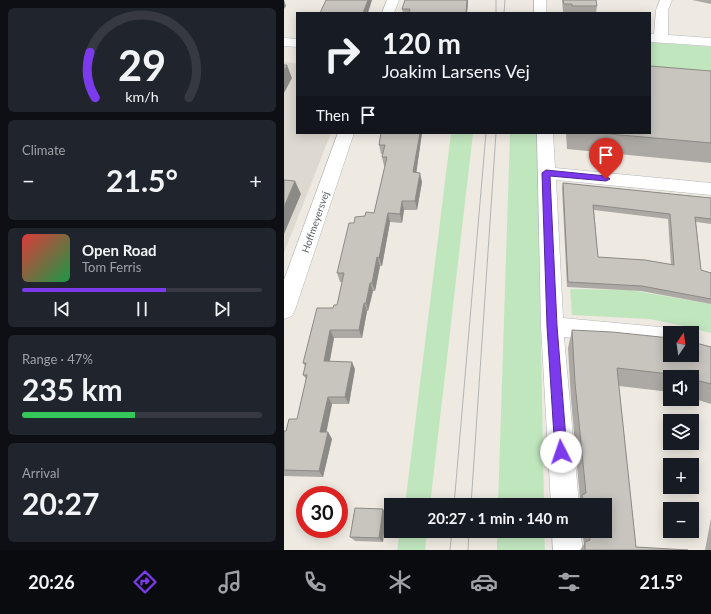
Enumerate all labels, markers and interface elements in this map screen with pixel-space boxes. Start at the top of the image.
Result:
text: 120 m [382,26,461,60]
icon: right [316,28,368,80]
text: 29 [118,40,166,90]
text: Joakim Larsens Vej [382,60,530,82]
text: km/h [125,88,159,105]
icon: arrive [357,104,379,126]
text: Then [316,106,349,124]
pin [589,138,623,179]
text: Climate [22,142,65,158]
icon: arrive [595,144,617,166]
text: 21.5° [106,162,178,198]
text: − [22,167,35,194]
text: + [249,167,262,194]
street label: Hoffmeyersvej [299,190,331,254]
text: Open Road [82,241,157,259]
text: Tom Ferris [82,259,141,275]
icon: previous [51,298,73,320]
icon: pause [131,298,153,320]
icon: next [211,298,233,320]
north arrow [663,326,699,362]
map controls [663,326,699,538]
text: Range · 47% [22,351,93,367]
button: sound [663,370,699,406]
text: 235 km [22,371,123,407]
button: layers [663,414,699,450]
position arrow [540,431,582,473]
button: + [663,458,699,494]
text: Arrival [22,465,59,481]
text: 20:27 [22,485,99,521]
speed limit sign: 30 [296,486,348,538]
button: − [663,502,699,538]
text: 20:27 · 1 min · 140 m [428,509,568,527]
icon: directions [131,568,159,596]
icon: music [216,568,244,596]
icon: phone [301,568,329,596]
icon: climate [386,568,414,596]
icon: car [470,568,498,596]
icon: filters [555,568,583,596]
text: 20:26 [28,571,75,593]
text: 21.5° [640,571,683,593]

